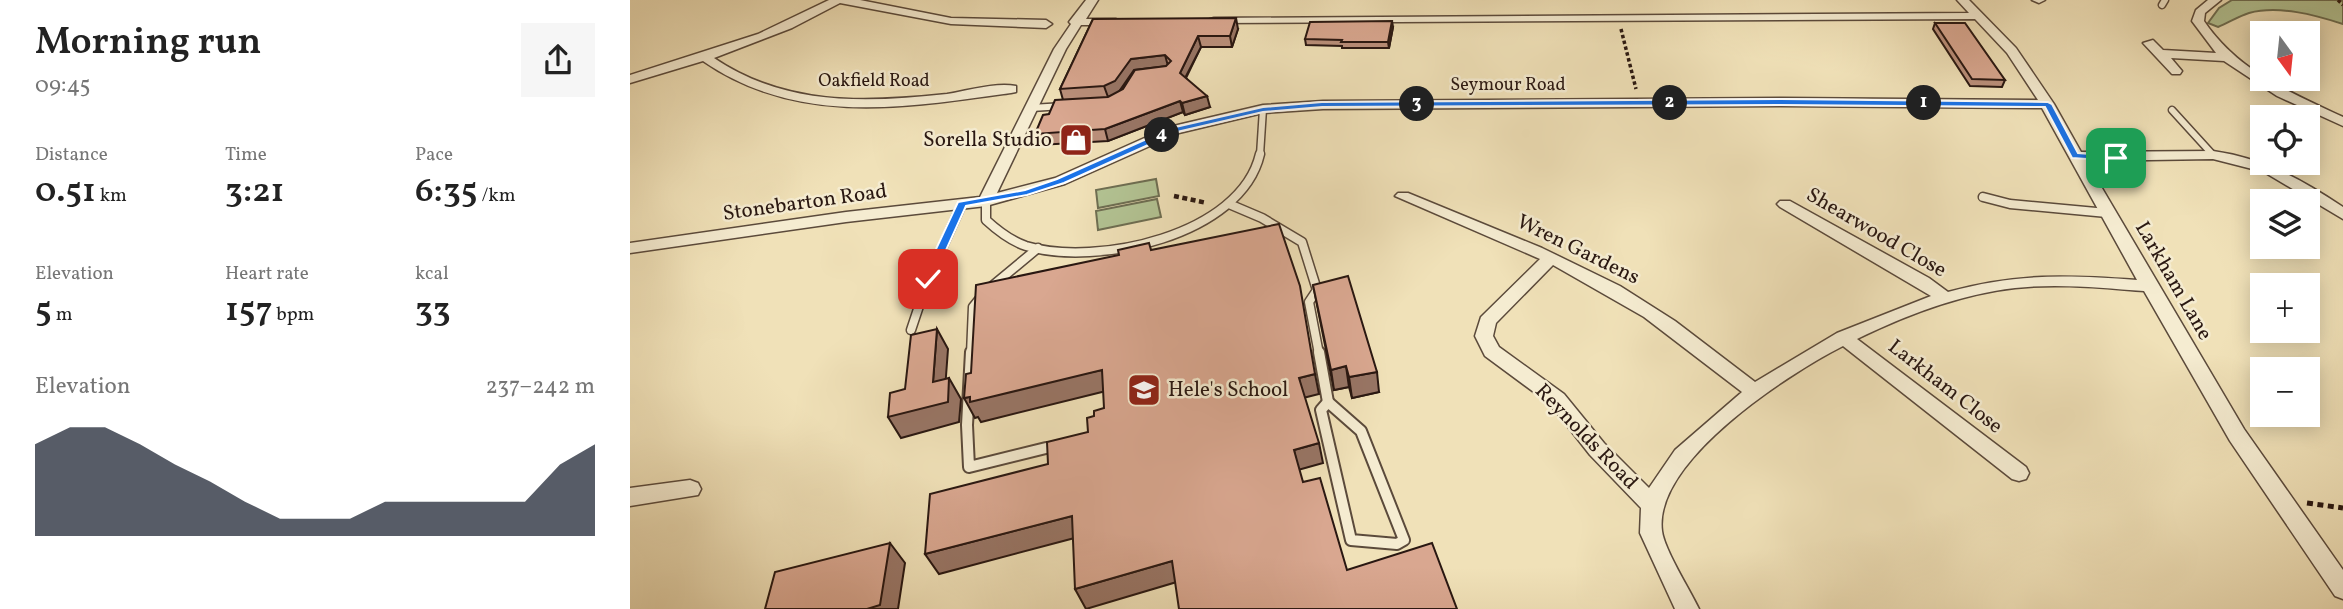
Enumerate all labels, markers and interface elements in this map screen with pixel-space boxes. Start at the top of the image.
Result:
text: Morning run [35,17,261,70]
north arrow [2250,21,2320,91]
map controls [2250,21,2320,427]
button: share [521,23,595,97]
street label: Oakfield Road [818,69,930,94]
text: 09:45 [35,70,91,102]
street label: Seymour Road [1450,73,1566,98]
pin: 3 [1400,86,1434,122]
pin: 2 [1653,86,1688,120]
pin: 1 [1906,86,1942,120]
text: 2 [1665,89,1674,115]
text: 1 [1920,89,1927,115]
text: 3 [1412,90,1421,116]
button: locate [2250,105,2320,175]
pin: 4 [1144,118,1180,152]
shop icon: Sorella Studio [1057,121,1095,159]
text: 4 [1156,121,1167,147]
place label: Sorella Studio [923,126,1052,155]
pin [2086,128,2146,188]
icon: arrive [2097,139,2135,177]
text: Distance [35,142,108,168]
text: Time [225,142,267,168]
text: Pace [415,142,453,168]
text: 0.51 [35,168,96,216]
text: 3:21 [225,168,284,216]
text: 6:35 [415,168,478,216]
street label: Stonebarton Road [721,177,889,229]
street label: Shearwood Close [1800,181,1952,285]
text: km [96,183,127,209]
text: /km [478,183,516,209]
button: layers [2250,189,2320,259]
street label: Wren Gardens [1512,208,1644,292]
street label: Larkham Lane [2127,216,2219,346]
pin [898,249,958,309]
icon: check [909,260,947,298]
text: Elevation [35,261,114,287]
text: Heart rate [225,261,309,287]
text: kcal [415,261,449,287]
button: + [2250,273,2320,343]
text: 5 [35,287,52,335]
text: 157 [225,287,273,335]
text: 33 [415,287,451,335]
text: m [52,302,72,328]
text: bpm [273,302,314,328]
street label: Larkham Close [1882,333,2008,441]
button: − [2250,357,2320,427]
text: Elevation [35,371,131,403]
text: 237–242 m [486,371,595,403]
school or university icon: Hele's School [1125,371,1163,409]
place label: Hele's School [1168,376,1288,405]
street label: Reynolds Road [1528,378,1644,496]

